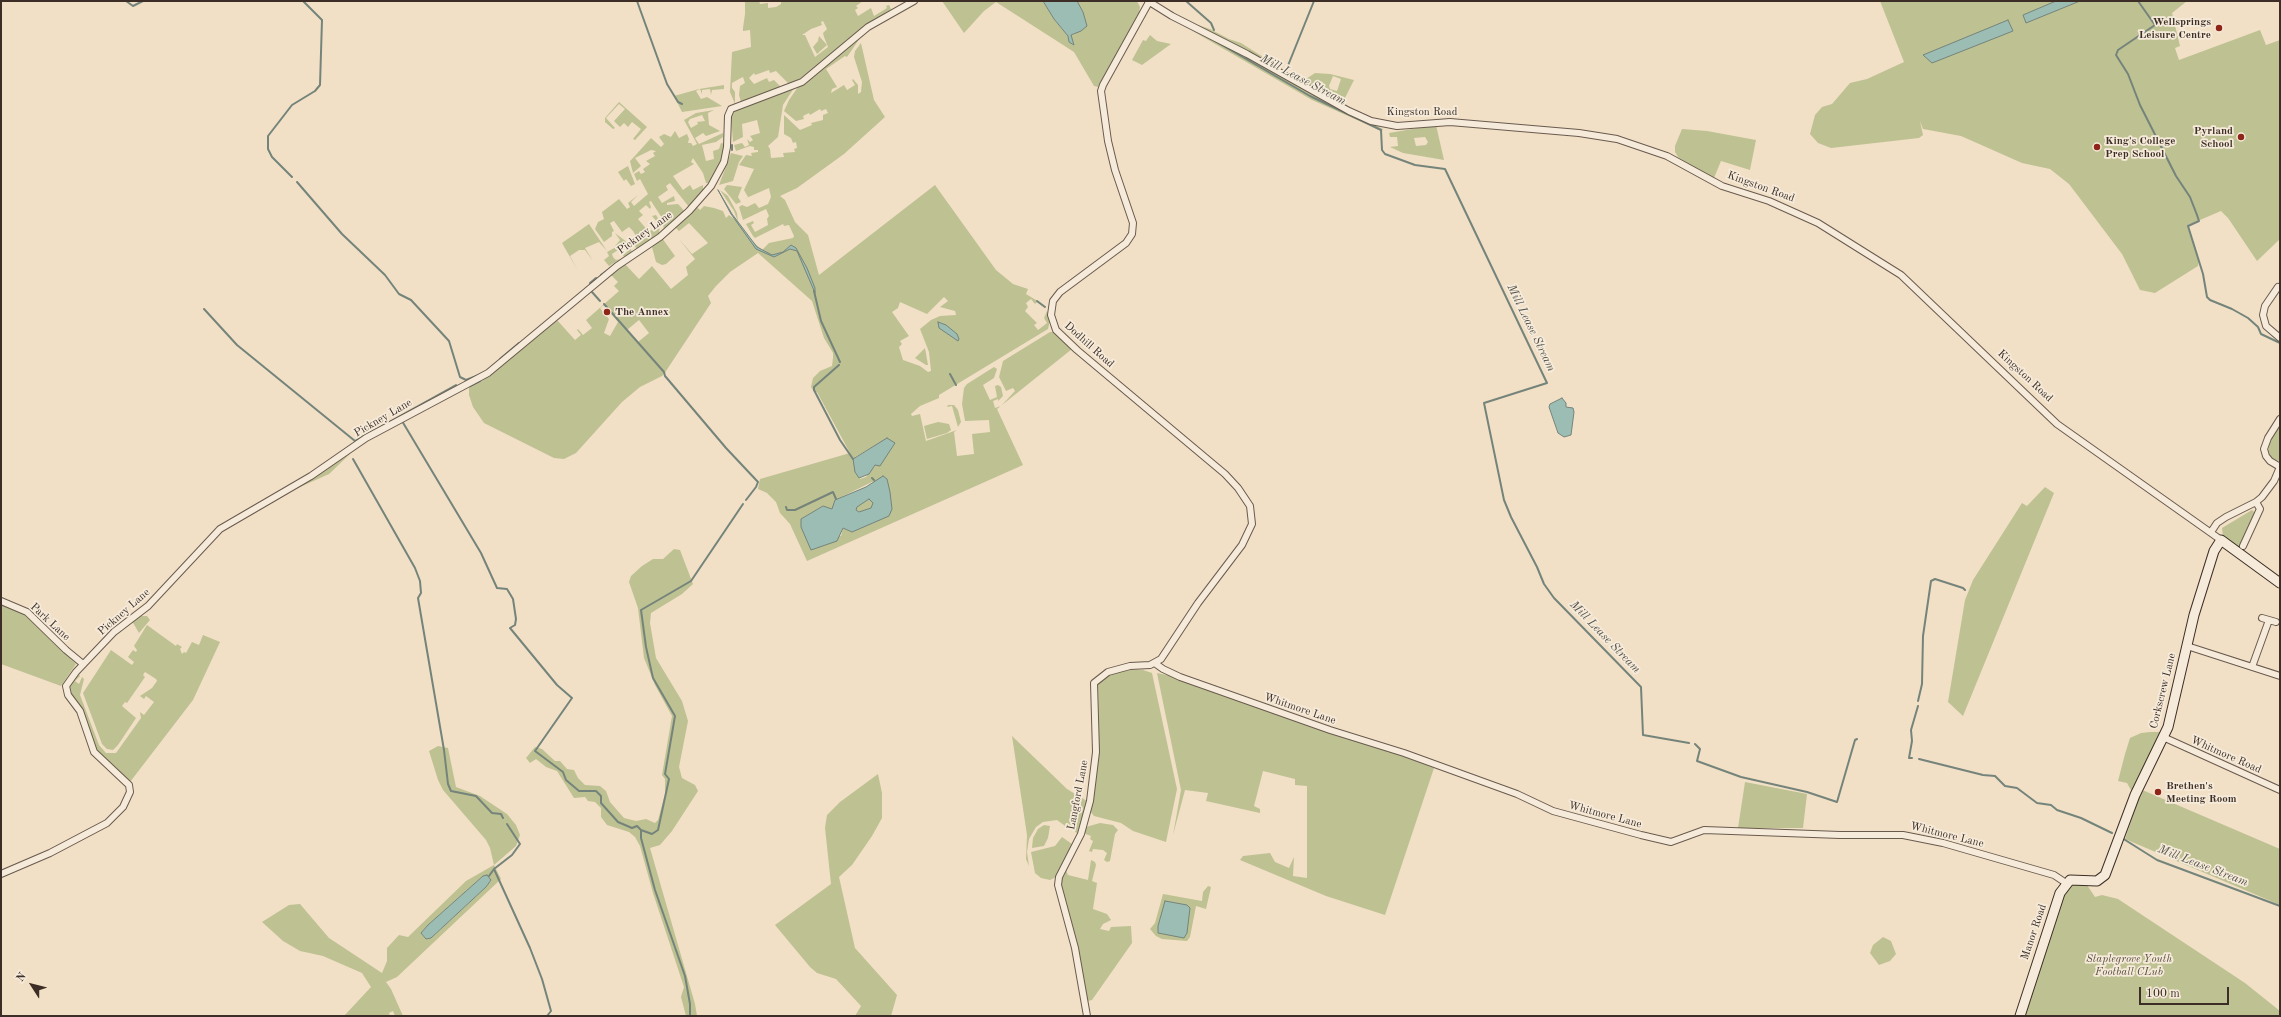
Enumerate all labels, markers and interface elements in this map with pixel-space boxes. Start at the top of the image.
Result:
place label: Wellsprings Leisure Centre [2139,15,2211,41]
marker: Wellsprings Leisure Centre [2214,23,2224,33]
water label: Mill Lease Stream [1258,51,1348,109]
street label: Kingston Road [1387,105,1457,119]
place label: Pyrland School [2194,124,2233,150]
marker: Pyrland School [2236,132,2246,142]
place label: King's College Prep School [2105,134,2175,160]
marker: King's College Prep School [2092,142,2102,152]
street label: Kingston Road [1725,169,1797,205]
street label: Pickney Lane [615,209,675,257]
water label: Mill Lease Stream [1504,282,1558,374]
place label: The Annex [615,305,669,319]
marker: The Annex [602,307,612,317]
street label: Dodhill Road [1061,319,1117,371]
street label: Kingston Road [1995,347,2055,405]
street label: Pickney Lane [352,396,414,440]
street label: Pickney Lane [95,586,153,638]
water label: Mill Lease Stream [1567,598,1643,676]
street label: Park Lane [27,600,73,644]
street label: Corkscrew Lane [2147,652,2179,730]
street label: Whitmore Lane [1262,691,1338,727]
street label: Whitmore Road [2189,734,2263,776]
street label: Langford Lane [1065,759,1091,831]
place label: Brethen's Meeting Room [2166,779,2237,805]
marker: Brethen's Meeting Room [2153,787,2163,797]
street label: Whitmore Lane [1567,799,1643,831]
street label: Whitmore Lane [1909,820,1985,850]
water label: Mill Lease Stream [2156,842,2250,890]
street label: Manor Road [2018,902,2050,962]
park label: Staplegrove Youth Football CLub [2086,952,2172,978]
north arrow [12,965,52,1005]
text: N [15,971,29,984]
scale bar [2141,979,2231,1005]
text: 100 m [2146,988,2180,1000]

